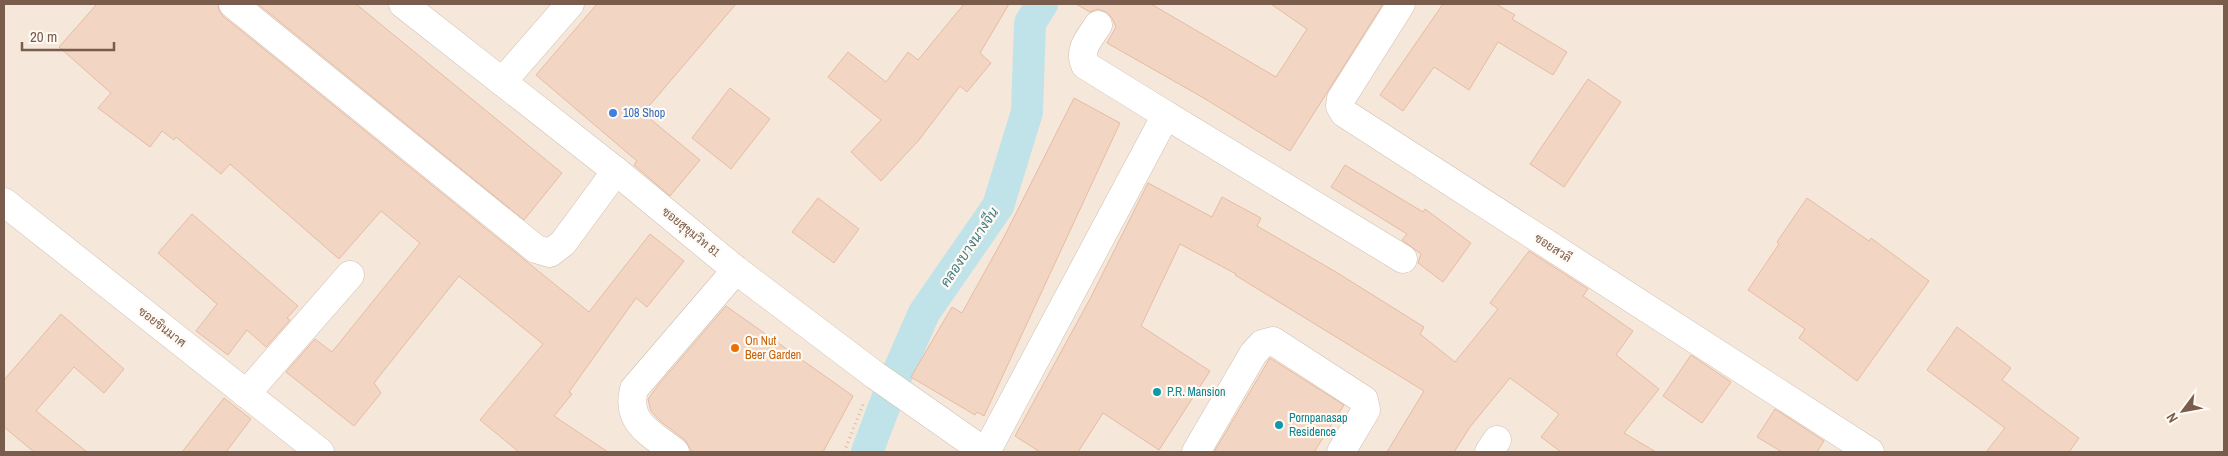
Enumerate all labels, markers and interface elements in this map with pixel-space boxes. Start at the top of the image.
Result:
scale bar [22,20,115,52]
text: 20 m [30,26,57,47]
place label: 108 Shop [623,105,665,121]
marker: 108 Shop [607,107,619,119]
street label: ซอยสุขุมวิท 81 [658,204,724,261]
water label: คลองบางนางจีน [936,204,1002,290]
street label: ซอยสวลี [1531,230,1575,266]
street label: ซอยชินมาศ [135,303,189,351]
place label: On Nut Beer Garden [745,333,801,363]
marker: On Nut Beer Garden [729,342,741,354]
place label: P.R. Mansion [1167,384,1225,400]
marker: P.R. Mansion [1151,386,1163,398]
north arrow [2158,386,2208,436]
place label: Pornpanasap Residence [1289,410,1348,440]
text: N [2162,410,2182,426]
marker: Pornpanasap Residence [1273,419,1285,431]

